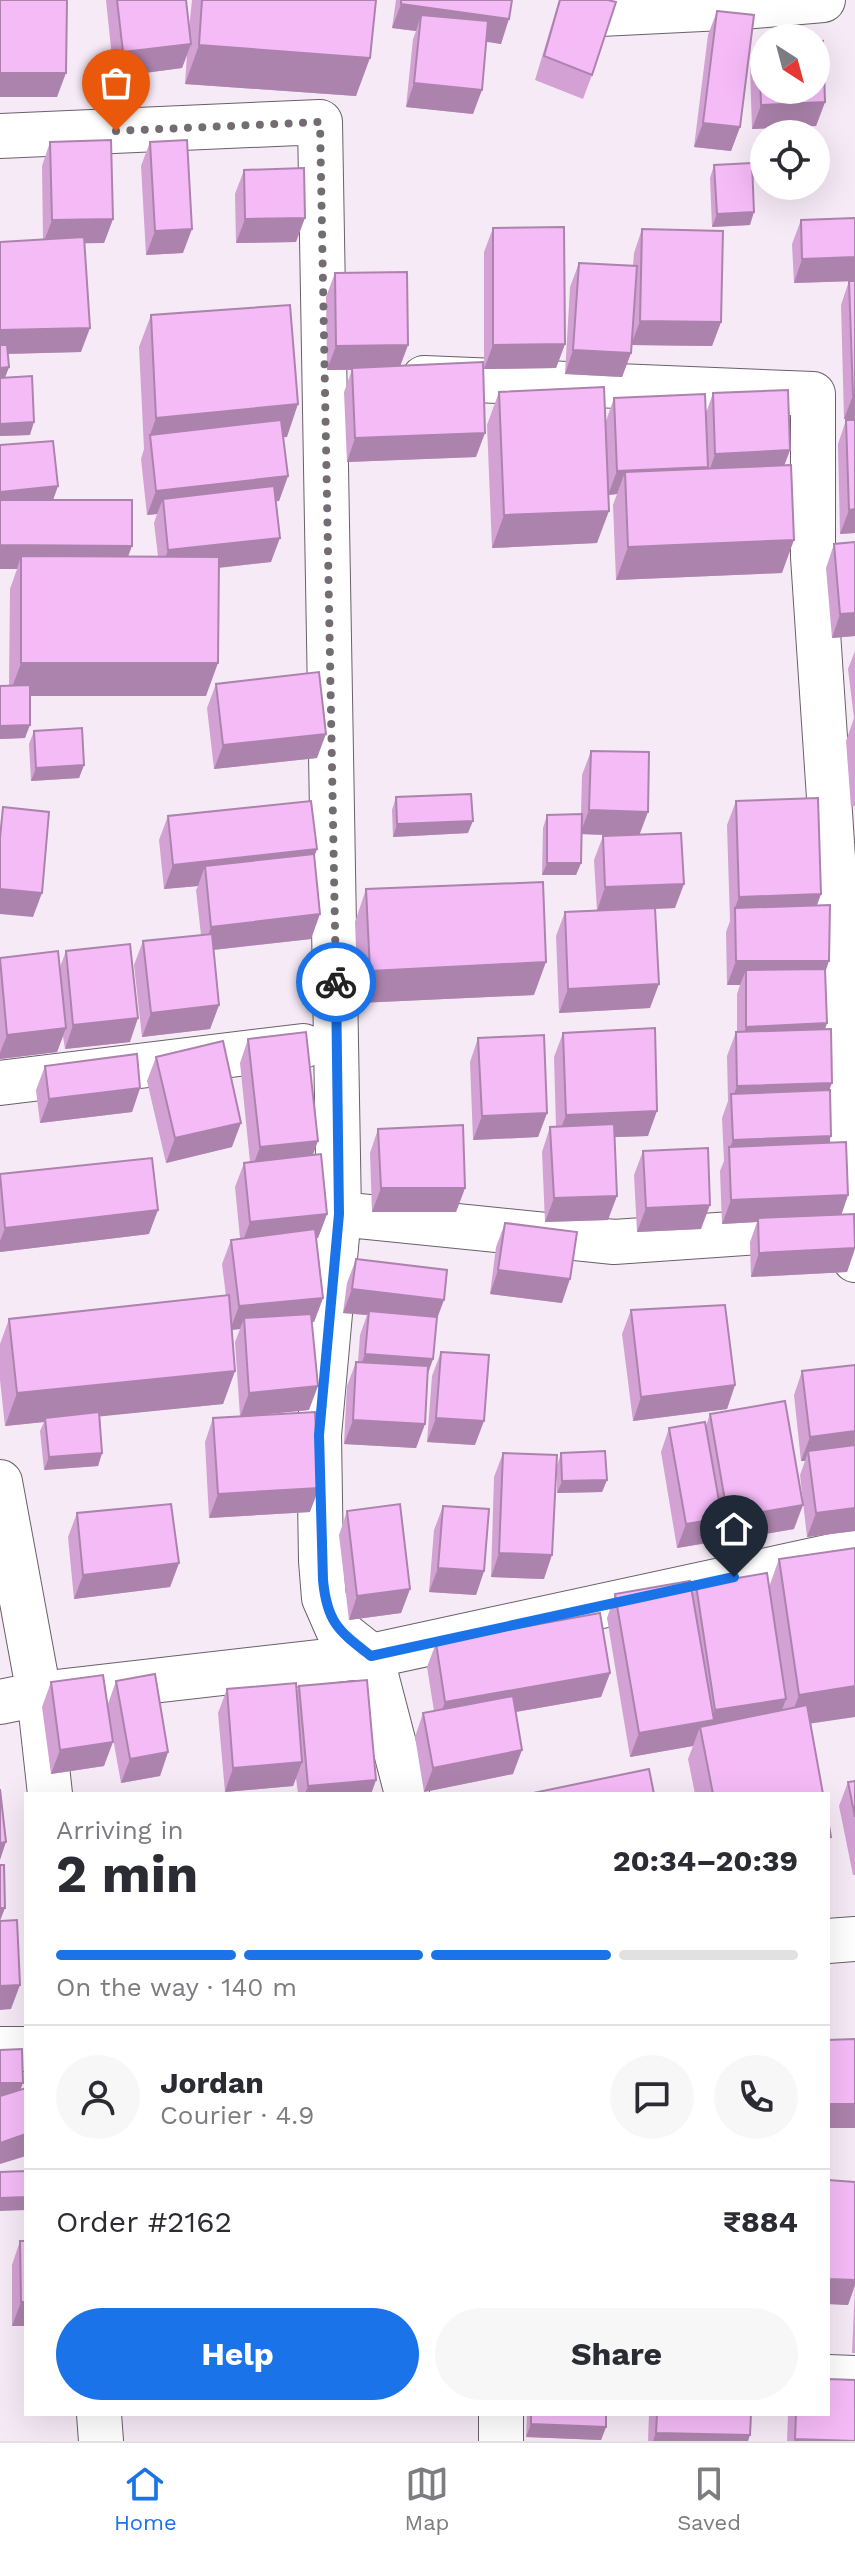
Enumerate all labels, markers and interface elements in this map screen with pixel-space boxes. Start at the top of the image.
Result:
north arrow [750,24,830,104]
map controls [750,24,830,200]
pin [82,49,150,131]
icon: bag [94,61,138,105]
button: locate [750,120,830,200]
courier [296,942,376,1022]
icon: bike [314,960,358,1004]
pin [700,1495,768,1577]
icon: home [712,1507,756,1551]
text: Arriving in [56,1815,184,1845]
text: 20:34–20:39 [613,1843,798,1878]
text: 2 min [56,1844,198,1905]
text: On the way · 140 m [56,1972,297,2002]
button: person [56,2055,140,2139]
button: chat [610,2055,694,2139]
button: phone [714,2055,798,2139]
text: Jordan [160,2065,264,2100]
text: Courier · 4.9 [160,2100,314,2130]
text: Order #2162 [56,2204,232,2239]
text: ₹884 [723,2204,798,2239]
button: Help [56,2308,419,2400]
button: Share [435,2308,798,2400]
tab: Home [114,2462,177,2535]
tab: Map [405,2462,449,2535]
tab: Saved [677,2462,741,2535]

